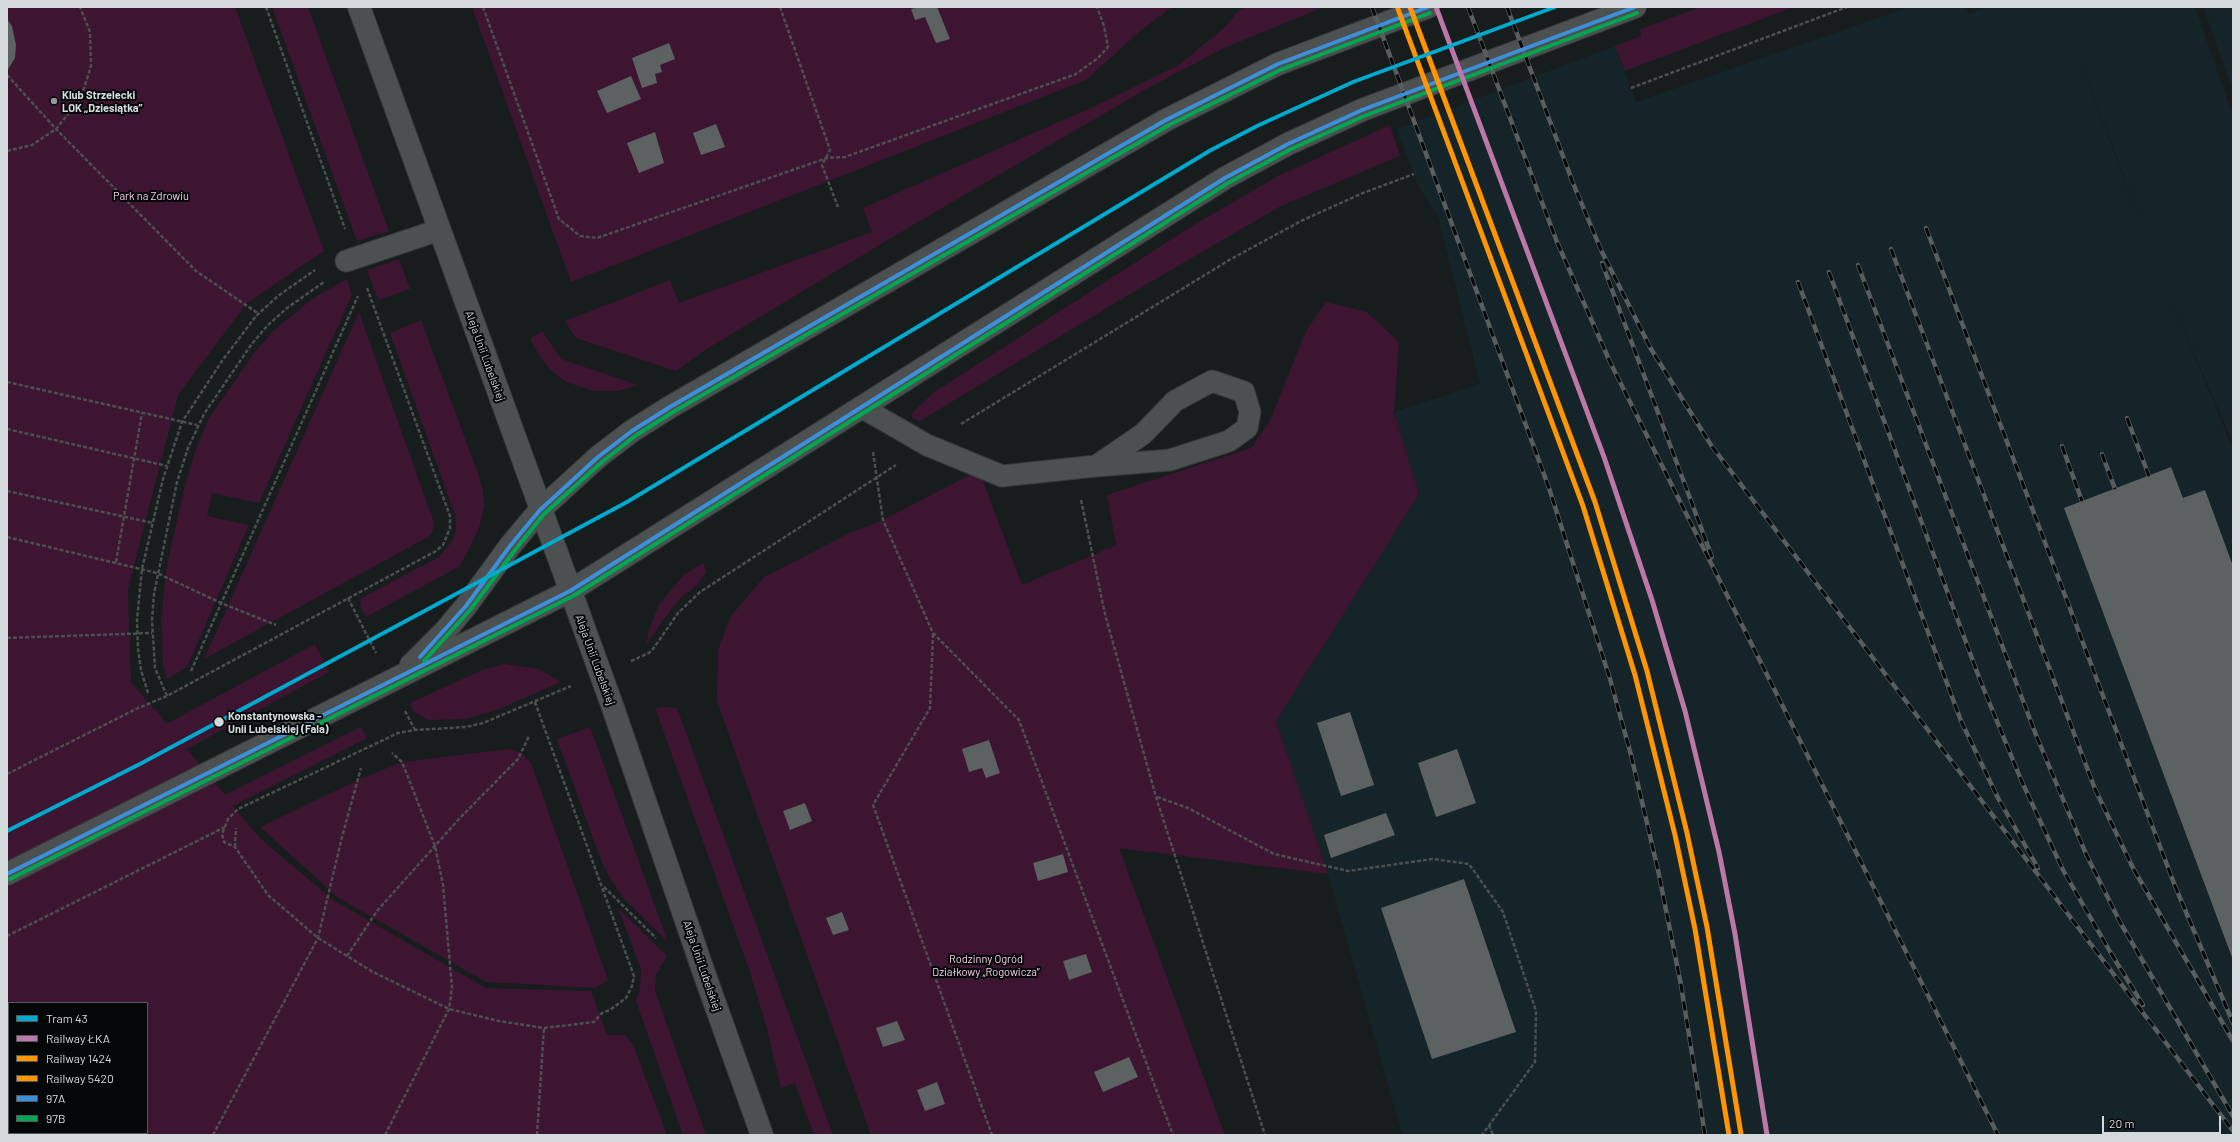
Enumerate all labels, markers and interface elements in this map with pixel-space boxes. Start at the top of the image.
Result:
place label: Klub Strzelecki LOK „Dziesiątka” [62,88,143,114]
marker: Klub Strzelecki LOK „Dziesiątka” [49,96,59,106]
park label: Park na Zdrowiu [113,189,189,203]
street label: Aleja Unii Lubelskiej [463,309,507,403]
street label: Aleja Unii Lubelskiej [573,613,617,707]
place label: Konstantynowska - Unii Lubelskiej (Fala) [228,709,329,735]
marker: Konstantynowska - Unii Lubelskiej (Fala) [212,715,226,729]
street label: Aleja Unii Lubelskiej [680,919,724,1013]
park label: Rodzinny Ogród Działkowy „Rogowicza” [932,952,1040,978]
legend [8,1002,148,1134]
text: Tram 43 [46,1011,88,1025]
text: Railway ŁKA [46,1031,110,1045]
text: Railway 1424 [46,1051,112,1065]
text: Railway 5420 [46,1071,114,1085]
text: 97A [46,1091,65,1105]
scale bar [2104,1108,2223,1134]
text: 97B [46,1111,65,1125]
text: 20 m [2109,1116,2135,1130]

